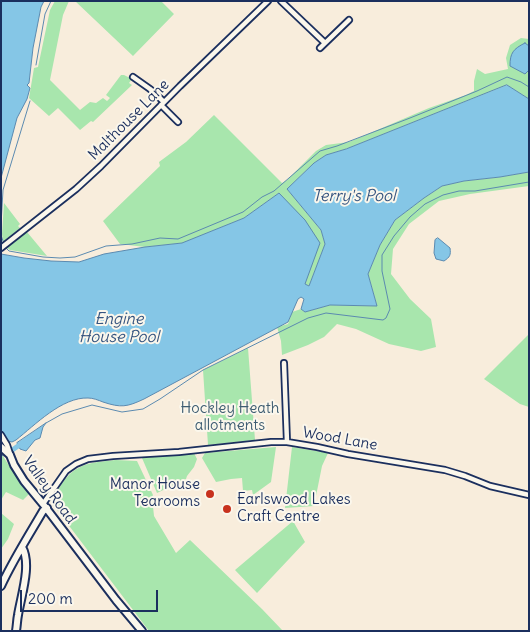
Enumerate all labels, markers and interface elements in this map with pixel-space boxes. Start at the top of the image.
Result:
street label: Malthouse Lane [85,76,173,164]
water label: Terry's Pool [313,186,395,206]
water label: Engine House Pool [79,309,159,347]
park label: Hockley Heath allotments [180,400,280,435]
street label: Wood Lane [301,424,379,454]
street label: Valley Road [18,453,80,527]
place label: Manor House Tearooms [110,476,200,511]
marker: Manor House Tearooms [204,488,216,500]
place label: Earlswood Lakes Craft Centre [237,491,351,526]
marker: Earlswood Lakes Craft Centre [221,503,233,515]
scale bar [22,580,160,612]
text: 200 m [28,589,73,608]

